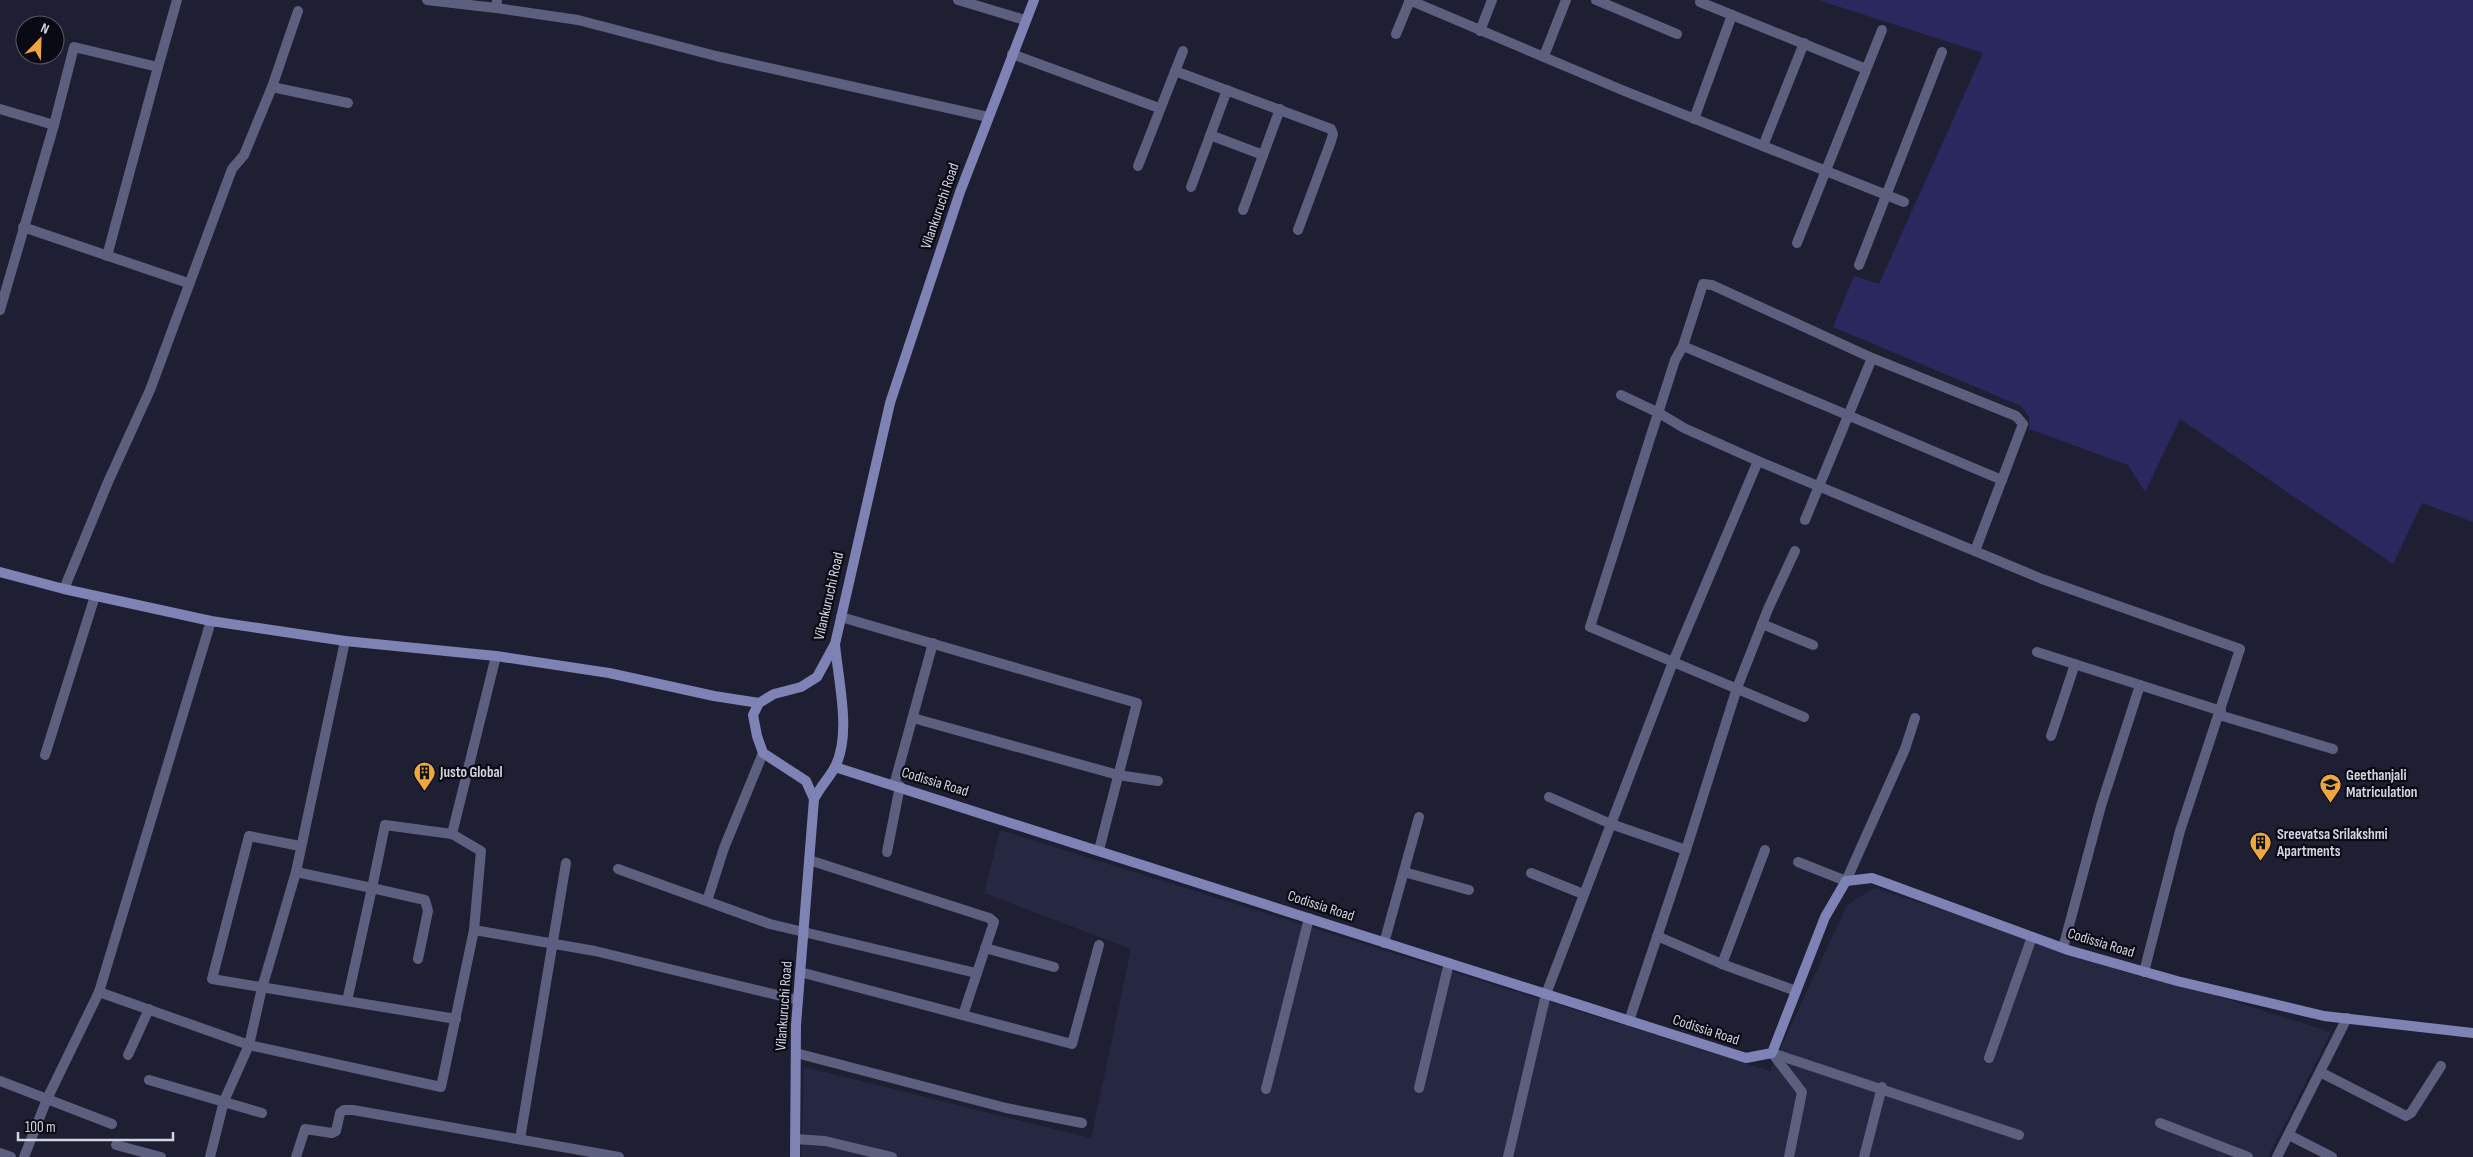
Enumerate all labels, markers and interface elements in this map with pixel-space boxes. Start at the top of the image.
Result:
north arrow [15,15,65,65]
text: N [38,19,52,38]
street label: Vilankuruchi Road [916,161,964,251]
street label: Vilankuruchi Road [810,550,848,642]
building icon: Justo Global [412,760,436,791]
place label: Justo Global [439,763,503,782]
street label: Codissia Road [899,763,971,801]
place label: Geethanjali Matriculation [2346,766,2418,802]
school or university icon: Geethanjali Matriculation [2318,772,2342,803]
place label: Sreevatsa Srilakshmi Apartments [2276,825,2388,861]
building icon: Sreevatsa Srilakshmi Apartments [2249,831,2273,862]
street label: Codissia Road [1285,886,1357,926]
street label: Codissia Road [2065,924,2137,962]
street label: Vilankuruchi Road [771,961,797,1051]
street label: Codissia Road [1670,1010,1742,1050]
scale bar [18,1110,172,1142]
text: 100 m [25,1118,56,1137]

